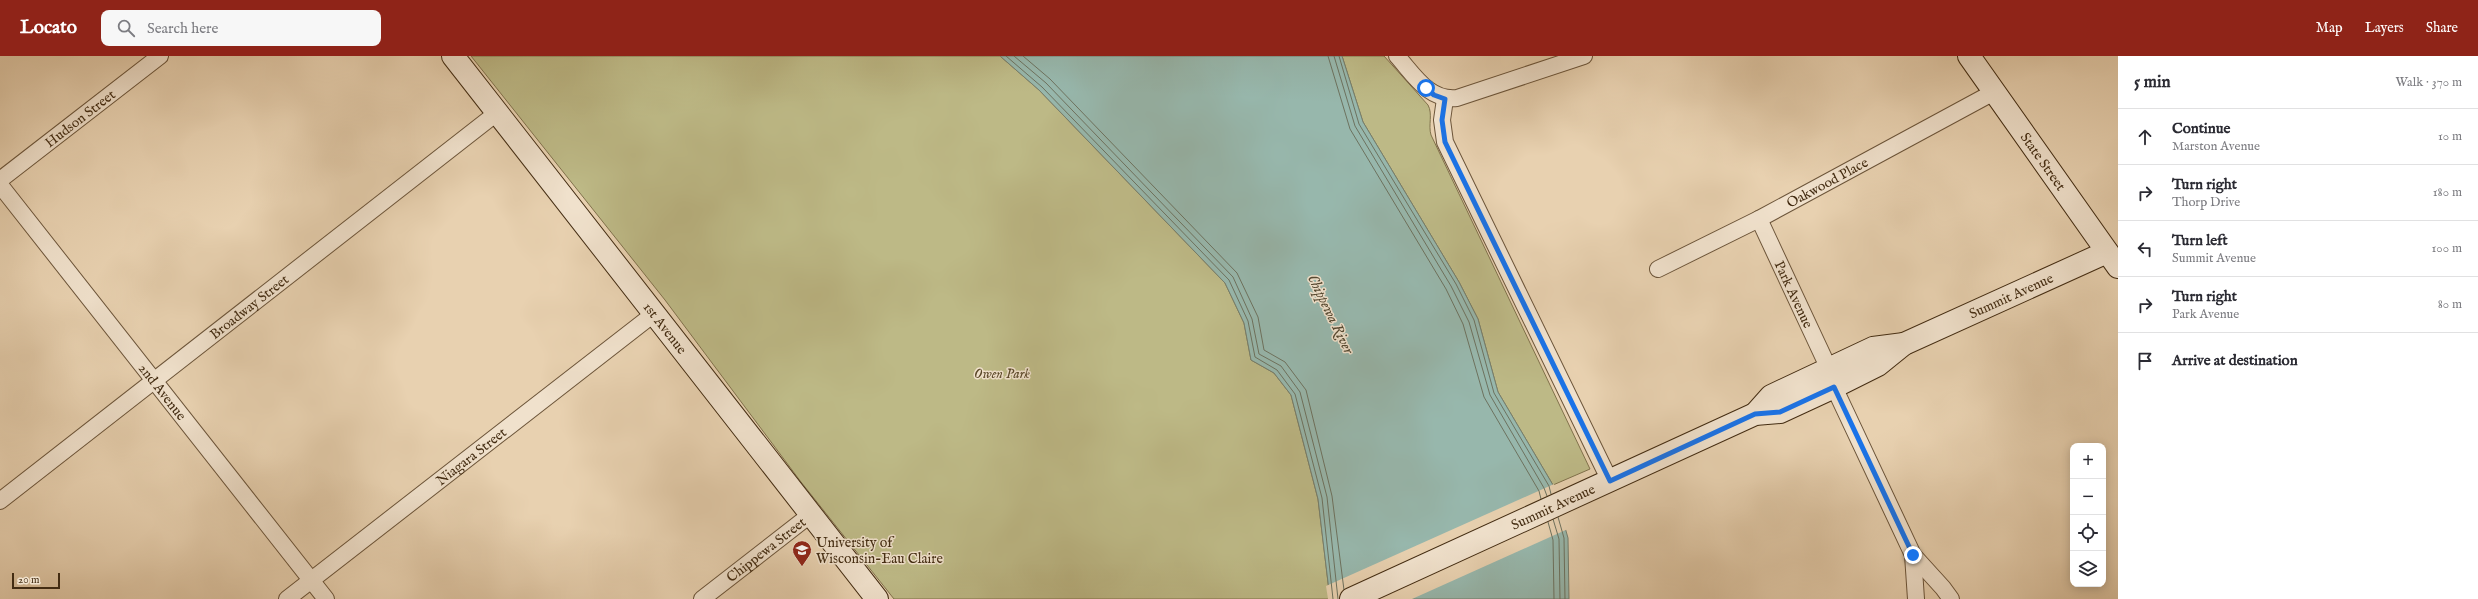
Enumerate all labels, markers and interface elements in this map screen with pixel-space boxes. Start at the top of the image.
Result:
search box [101,10,381,46]
text: Locato [20,16,77,40]
icon: search [115,17,137,39]
text: Search here [147,19,219,38]
text: Map [2316,19,2343,37]
text: Layers [2365,19,2404,37]
text: Share [2426,19,2458,37]
text: 5 min [2134,72,2171,93]
text: Walk · 370 m [2396,74,2462,91]
route start [1417,79,1435,97]
street label: Hudson Street [42,86,119,152]
text: Continue [2172,119,2230,138]
icon: ahead [2134,126,2156,148]
text: 10 m [2438,128,2462,145]
street label: State Street [2016,129,2069,195]
text: Marston Avenue [2172,138,2260,155]
street label: Oakwood Place [1783,153,1872,213]
text: Turn right [2172,175,2237,194]
icon: right [2134,182,2156,204]
text: 180 m [2433,184,2462,201]
text: Thorp Drive [2172,194,2240,211]
text: Turn left [2172,231,2228,250]
icon: left [2134,238,2156,260]
text: 100 m [2432,240,2462,257]
text: Summit Avenue [2172,250,2256,267]
street label: Park Avenue [1770,258,1817,332]
street label: Summit Avenue [1966,269,2057,323]
street label: Broadway Street [207,271,293,344]
water label: Chippewa River [1303,271,1358,358]
text: Turn right [2172,287,2237,306]
icon: right [2134,294,2156,316]
text: 80 m [2438,296,2462,313]
street label: 1st Avenue [639,299,691,358]
text: Park Avenue [2172,306,2239,323]
icon: arrive [2134,350,2156,372]
text: Arrive at destination [2172,351,2298,370]
street label: 2nd Avenue [134,360,190,425]
park label: Owen Park [974,365,1030,383]
street label: Niagara Street [433,424,511,490]
map controls [2070,443,2106,587]
button: + [2070,443,2106,479]
button: − [2070,479,2106,515]
street label: Summit Avenue [1508,480,1599,535]
street label: Chippewa Street [723,513,810,587]
button: locate [2070,515,2106,551]
place label: University of Wisconsin-Eau Claire [816,534,943,568]
school or university icon: University of Wisconsin-Eau Claire [791,539,813,567]
route end [1904,546,1922,564]
button: layers [2070,551,2106,587]
scale bar [12,571,60,590]
text: 20 m [18,573,39,587]

